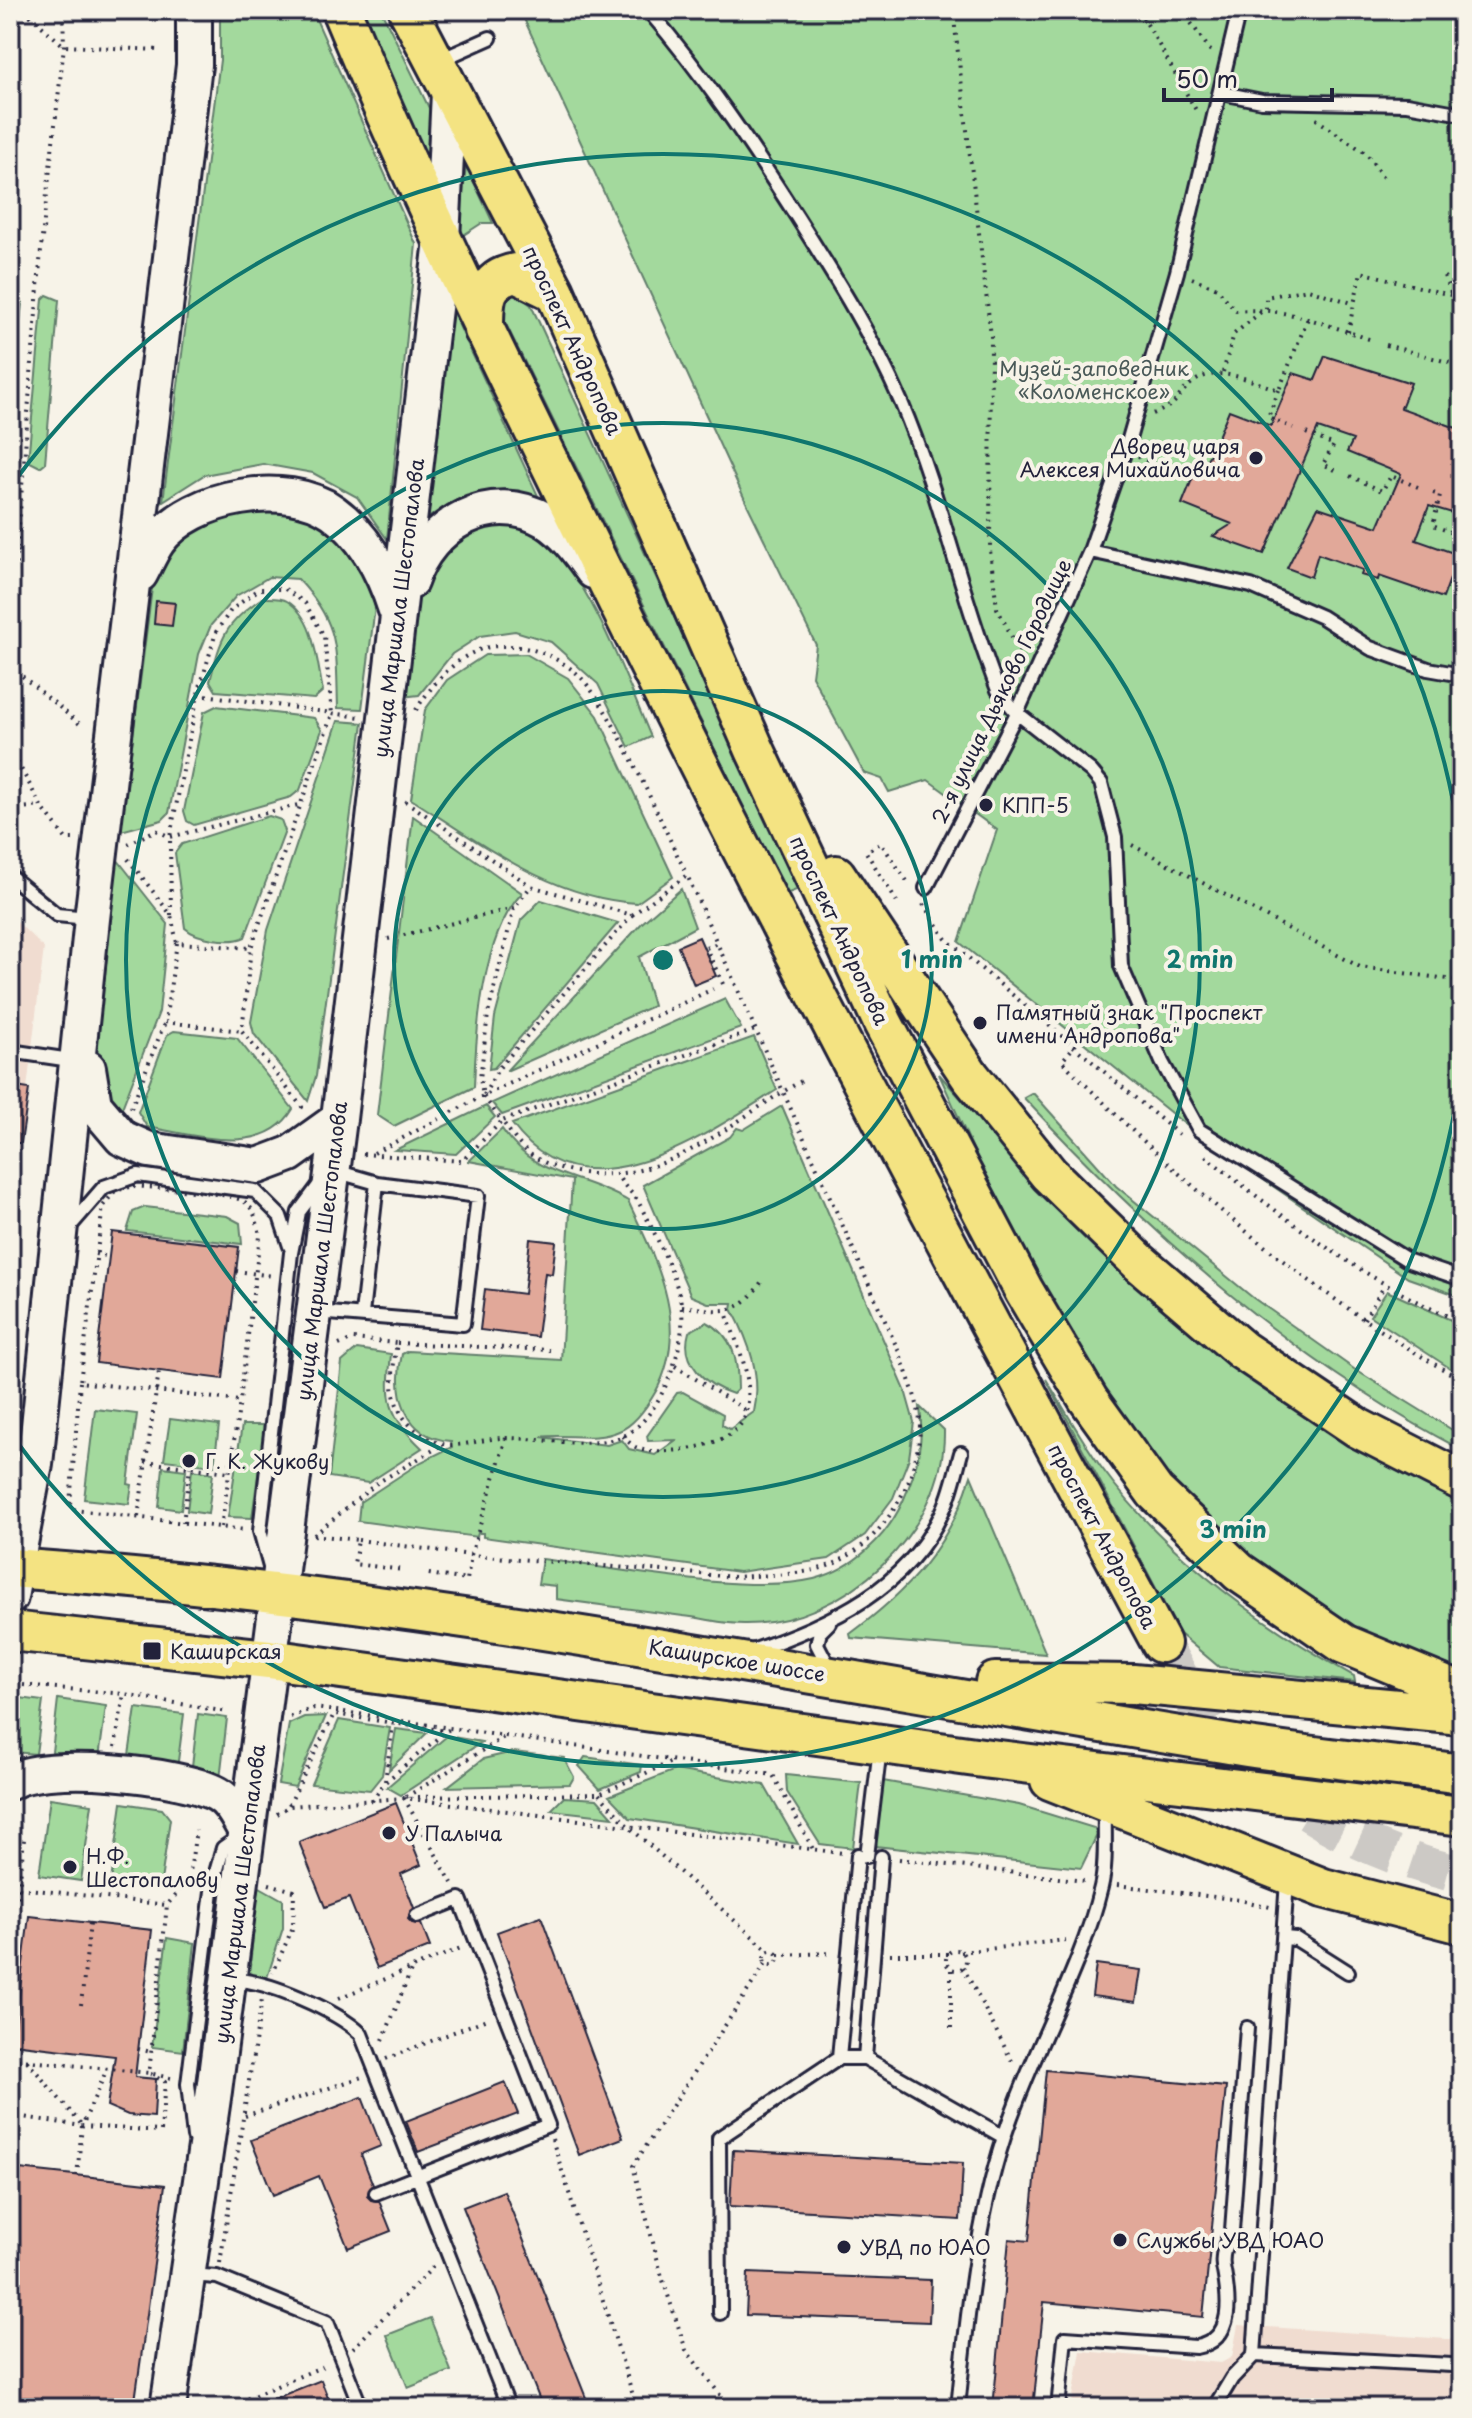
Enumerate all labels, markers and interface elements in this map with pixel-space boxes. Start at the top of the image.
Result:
scale bar [1164,52,1332,102]
text: 50 m [1176,60,1238,96]
street label: проспект Андропова [516,240,630,440]
park label: Музей-заповедник «Коломенское» [999,353,1189,406]
place label: Дворец царя Алексея Михайловича [1020,431,1240,484]
marker: Дворец царя Алексея Михайловича [1247,449,1265,467]
street label: улица Маршала Шестопалова [365,456,431,759]
street label: 2-я улица Дьяково Городище [924,553,1078,829]
place label: КПП-5 [1002,790,1069,820]
marker: КПП-5 [977,796,995,814]
street label: проспект Андропова [783,830,897,1030]
text: 1 min [901,940,963,976]
text: 2 min [1166,940,1234,976]
centre of rings [649,946,677,974]
place label: Памятный знак "Проспект имени Андропова" [996,997,1263,1050]
marker: Памятный знак "Проспект имени Андропова" [971,1014,989,1032]
street label: улица Маршала Шестопалова [288,1099,354,1402]
street label: проспект Андропова [1041,1438,1165,1634]
place label: Г. К. Жукову [205,1446,329,1476]
marker: Г. К. Жукову [180,1452,198,1470]
text: 3 min [1199,1510,1267,1546]
street label: Каширское шоссе [647,1631,827,1689]
place label: Каширская [170,1636,282,1666]
marker: Каширская [141,1640,163,1662]
street label: улица Маршала Шестопалова [206,1742,272,2045]
place label: У Палыча [405,1818,503,1848]
marker: У Палыча [380,1824,398,1842]
place label: Н.Ф. Шестопалову [86,1841,218,1894]
marker: Н.Ф. Шестопалову [61,1858,79,1876]
place label: Службы УВД ЮАО [1136,2225,1324,2255]
marker: Службы УВД ЮАО [1111,2231,1129,2249]
place label: УВД по ЮАО [860,2232,991,2262]
marker: УВД по ЮАО [835,2238,853,2256]

